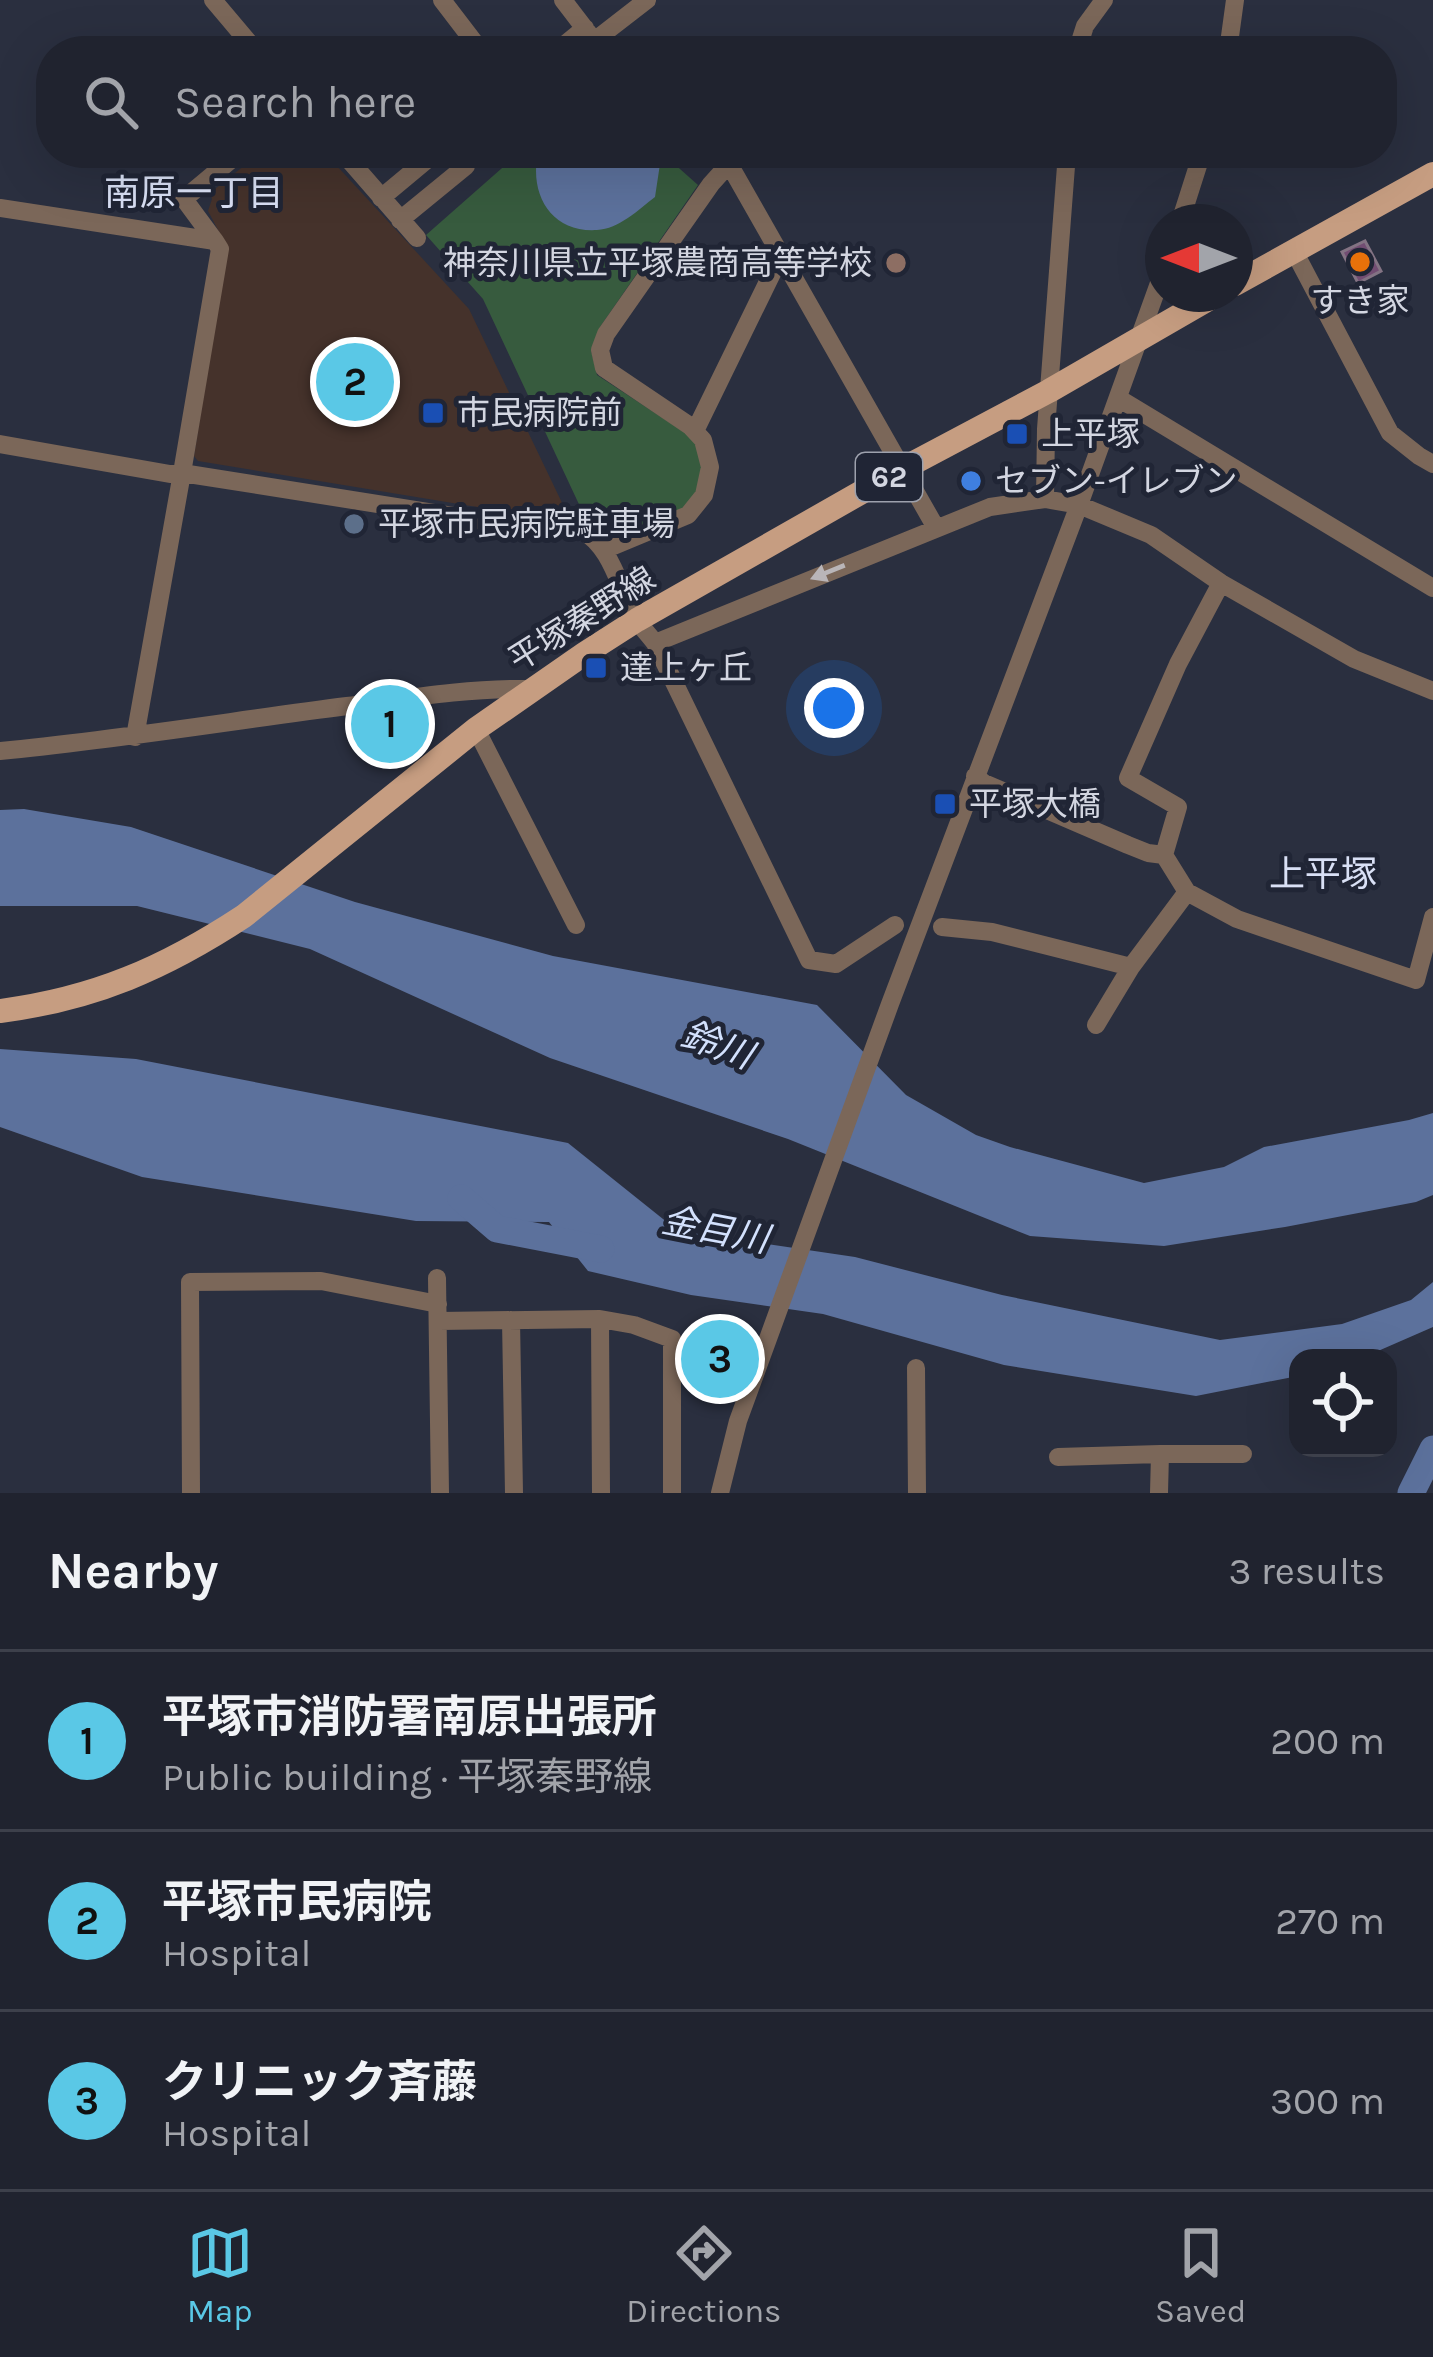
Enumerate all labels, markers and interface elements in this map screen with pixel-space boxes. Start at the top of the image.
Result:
search box [36,36,1397,168]
icon: search [78,69,144,135]
text: Search here [174,76,416,128]
district label: 南原一丁目 [104,172,284,214]
north arrow [1145,204,1253,312]
place label: 神奈川県立平塚農商高等学校 [443,244,872,282]
marker: すき家 [1347,249,1373,275]
marker: 神奈川県立平塚農商高等学校 [883,250,909,276]
place label: すき家 [1311,282,1410,320]
pin: 2 [316,337,394,427]
place label: 市民病院前 [457,394,622,432]
marker: 市民病院前 [420,400,446,426]
place label: 上平塚 [1041,415,1140,453]
marker: 上平塚 [1004,421,1030,447]
road number: 62 [856,453,922,501]
place label: セブン-イレブン [995,462,1237,500]
marker: セブン-イレブン [958,468,984,494]
place label: 平塚市民病院駐車場 [378,505,675,543]
marker: 平塚市民病院駐車場 [341,511,367,537]
street label: 平塚秦野線 [502,559,662,679]
one-way arrow [810,563,846,582]
place label: 達上ヶ丘 [620,649,752,687]
marker: 達上ヶ丘 [583,655,609,681]
your location [804,678,864,738]
pin: 1 [351,679,429,769]
place label: 平塚大橋 [969,785,1101,823]
marker: 平塚大橋 [932,791,958,817]
district label: 上平塚 [1269,853,1377,895]
water label: 鈴川 [676,1013,762,1078]
water label: 金目川 [658,1199,776,1262]
pin: 3 [681,1314,759,1404]
map controls [1289,1349,1397,1457]
button: locate [1289,1349,1397,1457]
text: Nearby [48,1541,218,1601]
text: 3 results [1228,1548,1385,1594]
text: 平塚市消防署南原出張所 [162,1691,657,1743]
text: 1 [80,1718,94,1764]
text: 200 m [1270,1718,1385,1764]
text: Public building · 平塚秦野線 [162,1754,652,1800]
text: 平塚市民病院 [162,1876,432,1928]
text: 2 [75,1898,99,1944]
text: 270 m [1275,1898,1385,1944]
text: Hospital [162,1930,311,1976]
text: クリニック斉藤 [162,2056,477,2108]
text: 3 [75,2078,99,2124]
text: 300 m [1270,2078,1385,2124]
text: Hospital [162,2110,311,2156]
tab: Map [187,2220,253,2330]
tab: Directions [626,2220,781,2330]
tab: Saved [1155,2220,1246,2330]

